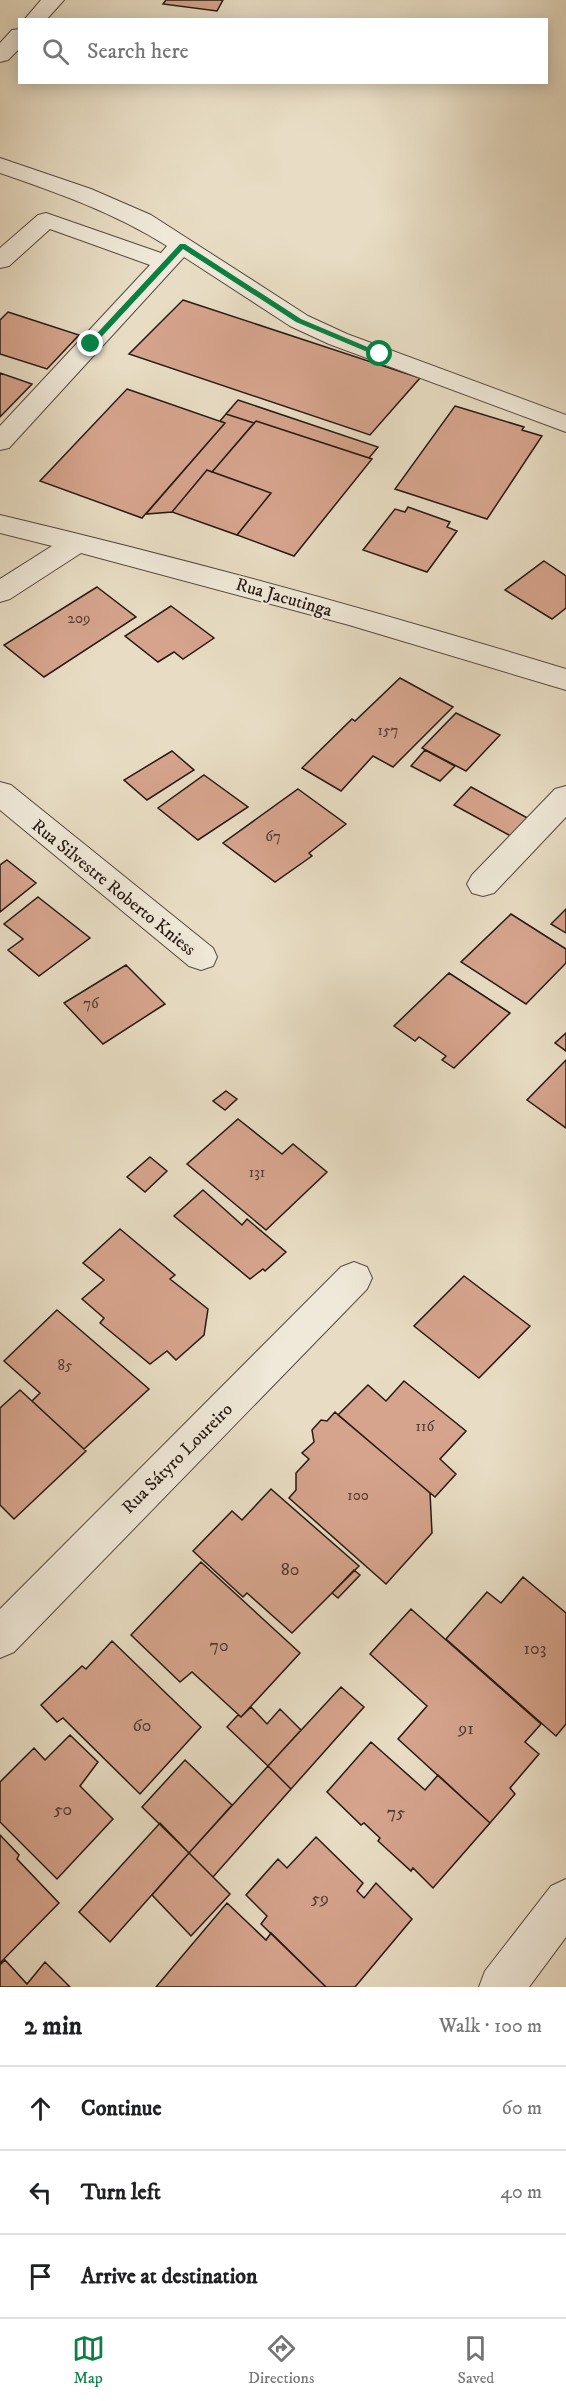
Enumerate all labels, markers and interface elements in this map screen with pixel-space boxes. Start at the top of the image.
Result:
search box [18,18,548,84]
icon: search [39,35,72,68]
text: Search here [87,38,189,65]
route end [77,330,103,356]
route start [366,340,392,366]
street label: Rua Jacutinga [233,574,335,622]
house number: 209 [68,609,90,628]
house number: 157 [378,721,398,740]
street label: Rua Silvestre Roberto Kniess [27,815,200,961]
house number: 67 [265,827,281,846]
house number: 76 [83,994,100,1013]
house number: 131 [249,1163,265,1182]
house number: 85 [58,1356,73,1375]
street label: Rua Sátyro Loureiro [118,1399,238,1519]
house number: 116 [416,1417,436,1436]
house number: 100 [347,1486,369,1505]
house number: 80 [281,1559,299,1581]
house number: 70 [209,1635,229,1657]
house number: 103 [524,1638,546,1660]
house number: 60 [132,1715,152,1737]
house number: 91 [457,1718,474,1740]
house number: 50 [54,1799,72,1821]
house number: 75 [387,1802,405,1824]
house number: 59 [311,1888,329,1910]
text: 2 min [24,2010,82,2043]
text: Walk · 100 m [439,2014,542,2039]
icon: ahead [24,2092,57,2125]
text: Continue [81,2095,162,2122]
text: 60 m [502,2096,542,2121]
icon: left [24,2176,57,2209]
text: Turn left [81,2179,161,2206]
text: 40 m [500,2180,542,2205]
icon: arrive [24,2260,57,2293]
text: Arrive at destination [81,2263,258,2290]
tab: Map [72,2332,105,2388]
tab: Directions [248,2332,314,2388]
tab: Saved [458,2332,494,2388]

